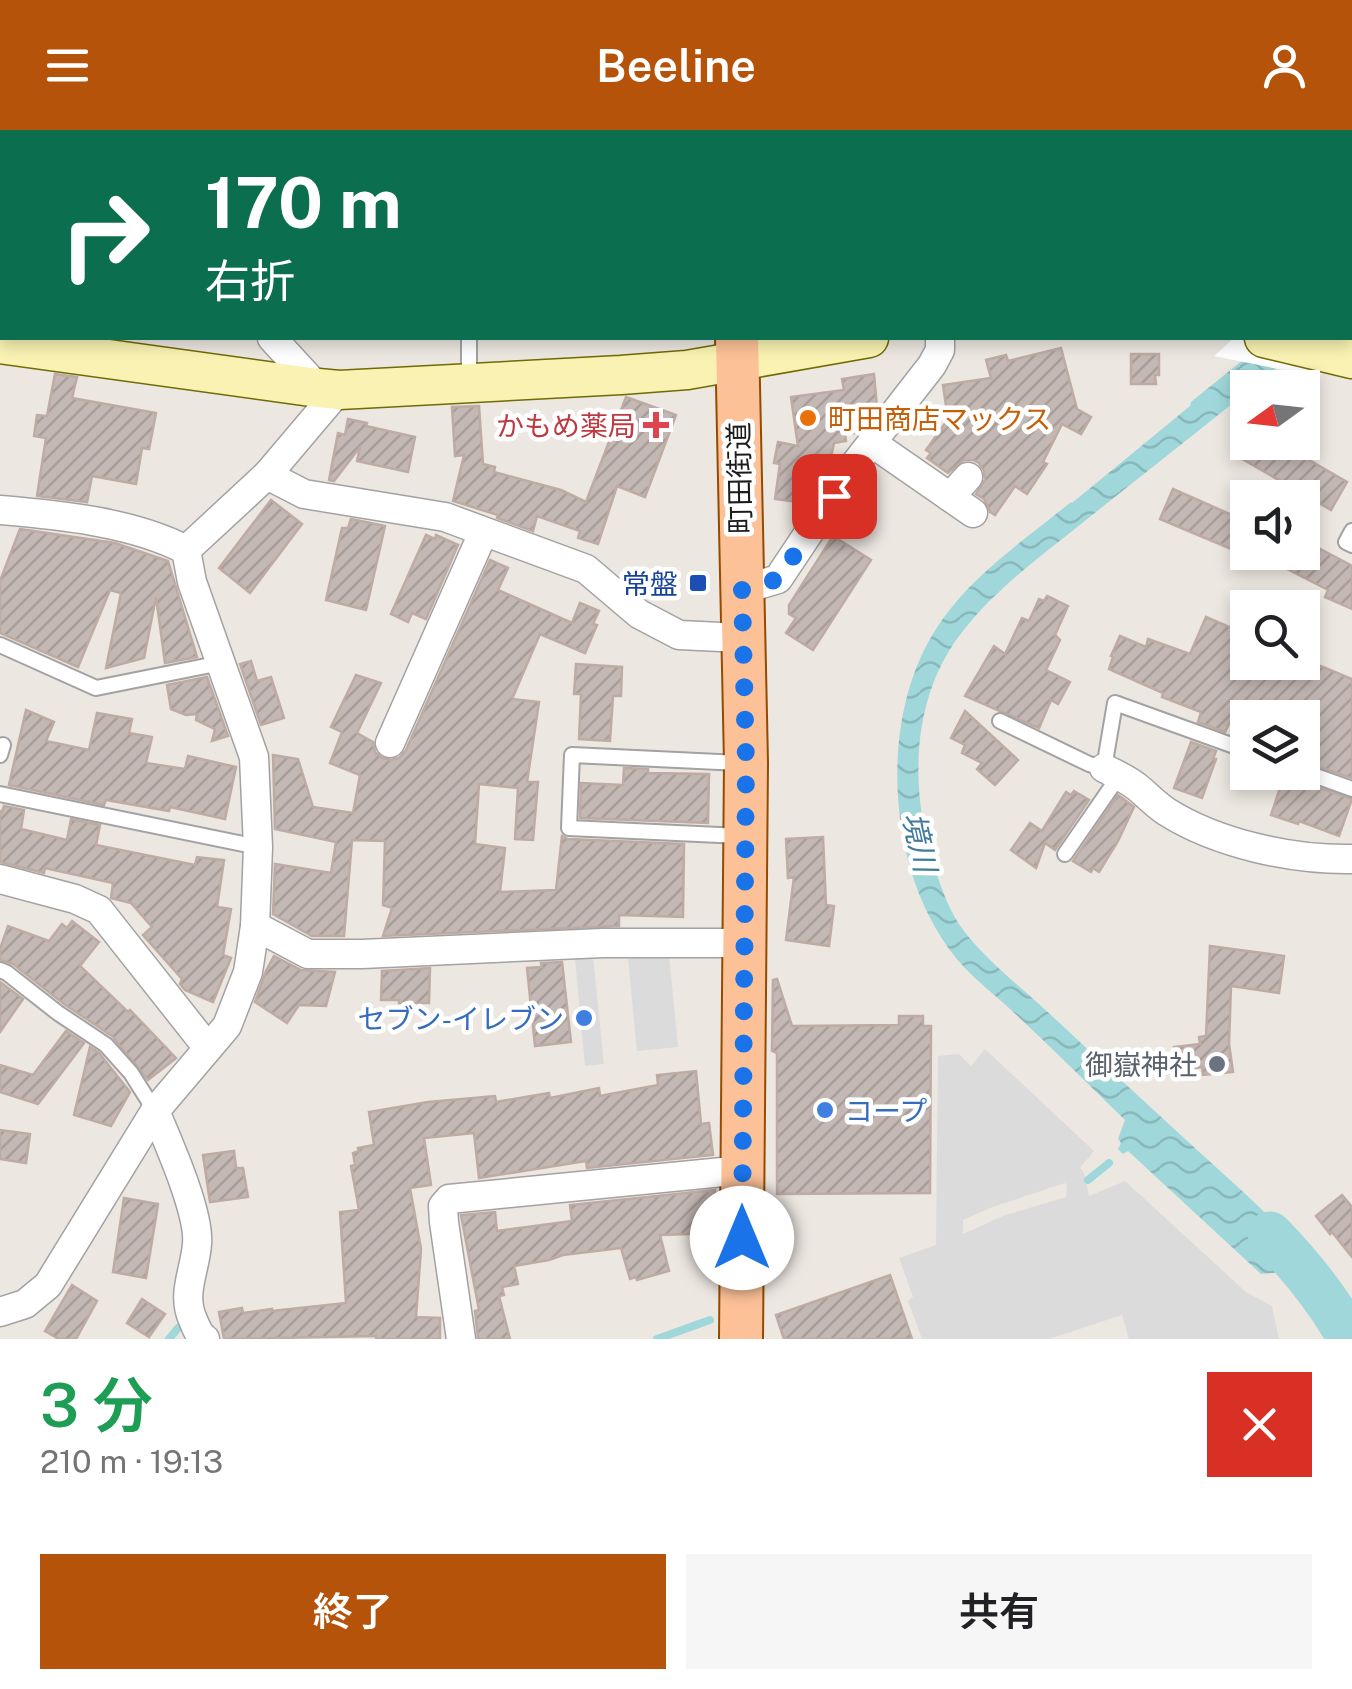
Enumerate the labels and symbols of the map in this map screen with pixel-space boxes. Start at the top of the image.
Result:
north arrow [1230,370,1320,460]
place label: 町田商店マックス [828,402,1051,435]
marker: 町田商店マックス [797,407,819,429]
place label: かもめ薬局 [496,409,636,442]
marker: かもめ薬局 [645,414,667,436]
street label: 町田街道 [722,422,756,534]
pin [792,454,877,539]
place label: 常盤 [622,567,678,600]
marker: 常盤 [687,572,709,594]
water label: 境川 [896,809,945,878]
place label: セブン-イレブン [357,1002,564,1035]
marker: セブン-イレブン [573,1007,595,1029]
place label: 御嶽神社 [1085,1048,1197,1081]
marker: 御嶽神社 [1206,1053,1228,1075]
place label: コープ [845,1094,927,1127]
marker: コープ [814,1099,836,1121]
position arrow [690,1186,794,1290]

